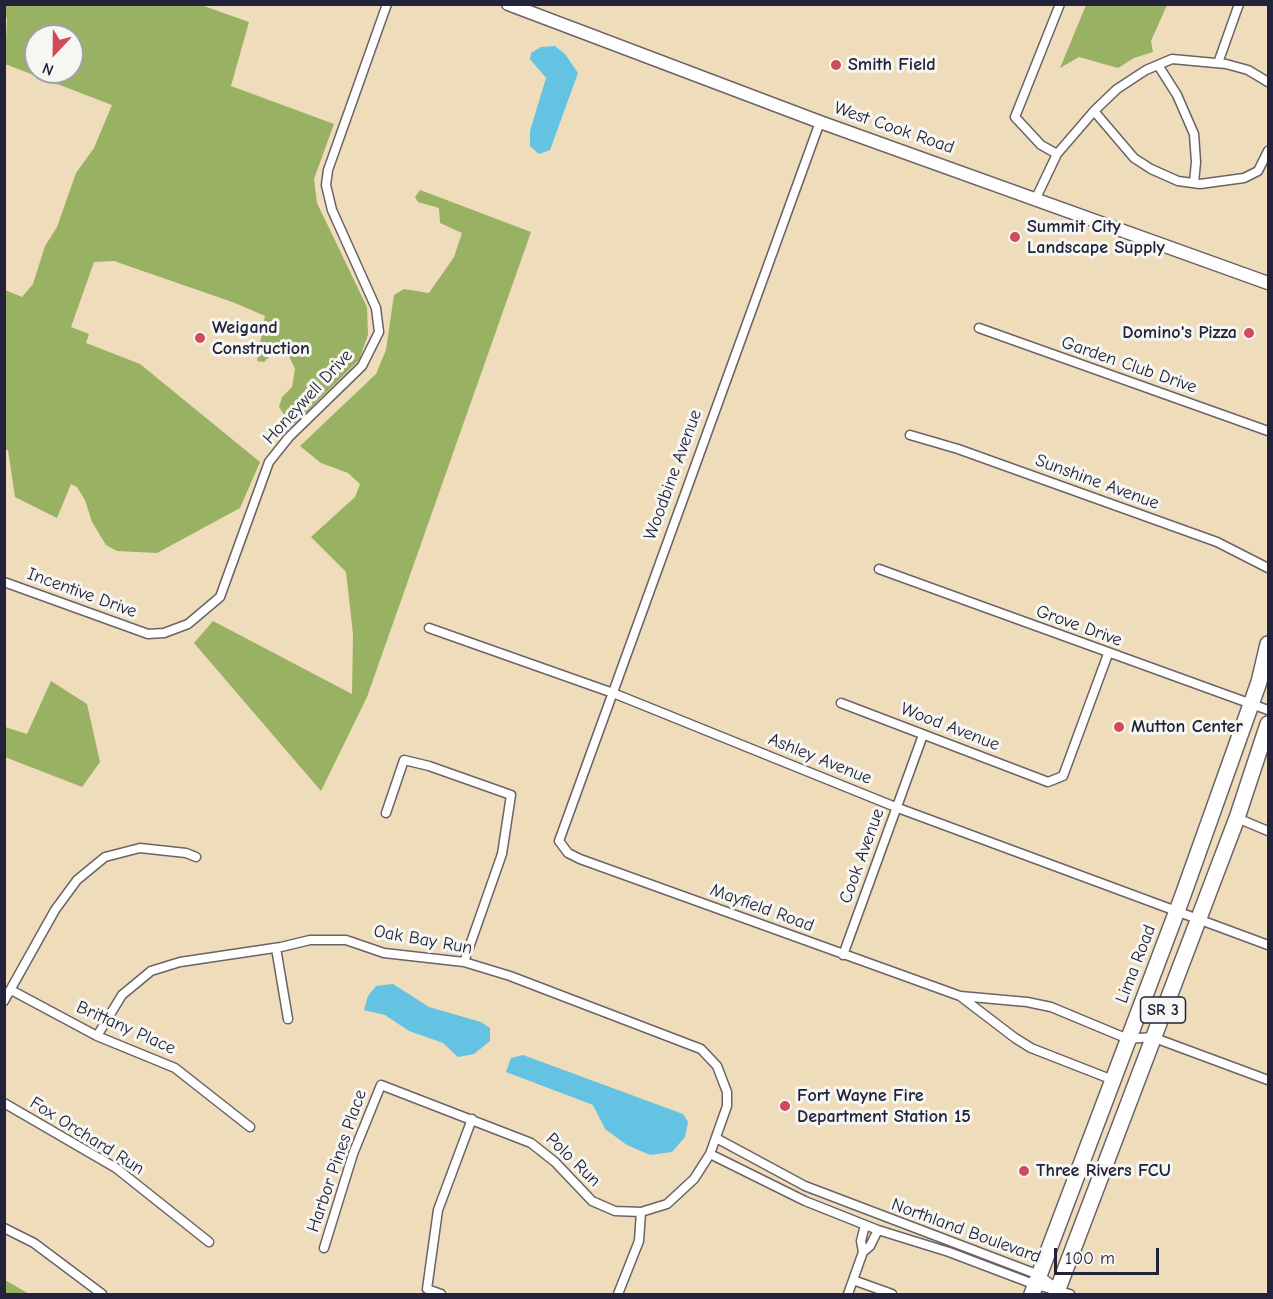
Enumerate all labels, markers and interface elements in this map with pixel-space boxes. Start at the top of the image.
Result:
north arrow [24,24,84,84]
place label: Smith Field [848,54,936,76]
marker: Smith Field [829,58,843,72]
text: N [40,59,56,79]
street label: West Cook Road [831,97,957,159]
place label: Summit City Landscape Supply [1027,216,1165,258]
marker: Summit City Landscape Supply [1008,230,1022,244]
place label: Weigand Construction [212,317,310,360]
place label: Domino's Pizza [1122,322,1237,344]
marker: Domino's Pizza [1242,326,1256,340]
marker: Weigand Construction [193,331,207,345]
street label: Garden Club Drive [1058,332,1200,398]
street label: Honeywell Drive [259,345,357,449]
street label: Woodbine Avenue [639,407,707,543]
street label: Sunshine Avenue [1032,450,1162,514]
street label: Incentive Drive [24,563,140,623]
street label: Grove Drive [1033,600,1125,652]
street label: Wood Avenue [897,698,1003,756]
place label: Mutton Center [1131,716,1243,738]
marker: Mutton Center [1112,720,1126,734]
street label: Ashley Avenue [765,728,875,790]
street label: Cook Avenue [835,805,889,907]
street label: Mayfield Road [707,879,817,937]
street label: Oak Bay Run [372,921,474,959]
street label: Lima Road [1111,922,1161,1006]
street label: Brittany Place [73,996,179,1060]
road number: SR 3 [1140,997,1186,1023]
place label: Fort Wayne Fire Department Station 15 [797,1085,971,1128]
street label: Harbor Pines Place [302,1087,372,1235]
street label: Fox Orchard Run [26,1092,148,1180]
marker: Fort Wayne Fire Department Station 15 [778,1099,792,1113]
street label: Polo Run [541,1129,605,1191]
place label: Three Rivers FCU [1036,1160,1171,1182]
marker: Three Rivers FCU [1017,1164,1031,1178]
street label: Northland Boulevard [888,1194,1044,1268]
scale bar [1057,1236,1162,1274]
text: 100 m [1065,1248,1115,1269]

